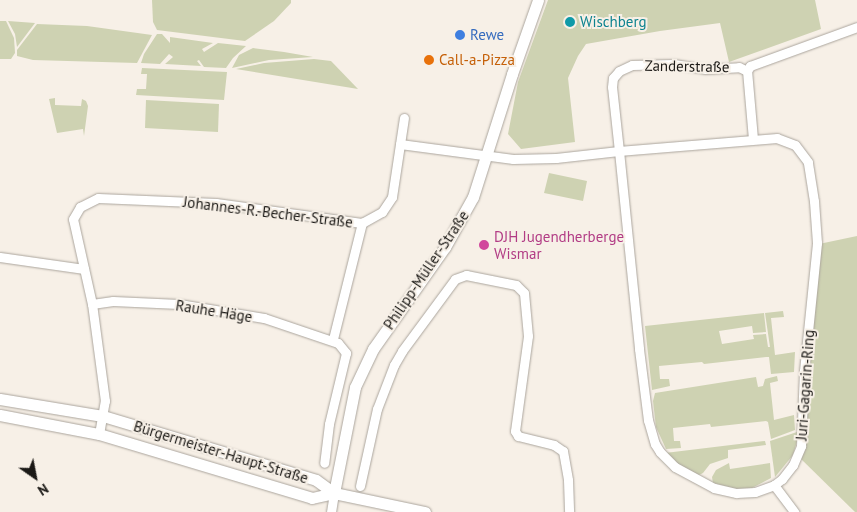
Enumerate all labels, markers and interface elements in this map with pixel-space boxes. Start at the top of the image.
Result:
place label: Wischberg [580,13,647,31]
marker: Wischberg [564,16,576,28]
place label: Rewe [470,26,504,44]
marker: Rewe [454,29,466,41]
place label: Call-a-Pizza [439,51,515,69]
marker: Call-a-Pizza [423,54,435,66]
street label: Zanderstraße [644,56,730,76]
street label: Johannes-R.-Becher-Straße [182,193,354,231]
street label: Philipp-Müller-Straße [380,207,472,333]
place label: DJH Jugendherberge Wismar [494,227,624,262]
marker: DJH Jugendherberge Wismar [478,239,490,251]
street label: Rauhe Häge [174,296,254,326]
street label: Juri-Gagarin-Ring [792,329,818,441]
street label: Bürgermeister-Haupt-Straße [131,417,311,487]
north arrow [10,452,60,502]
text: N [34,480,52,500]

